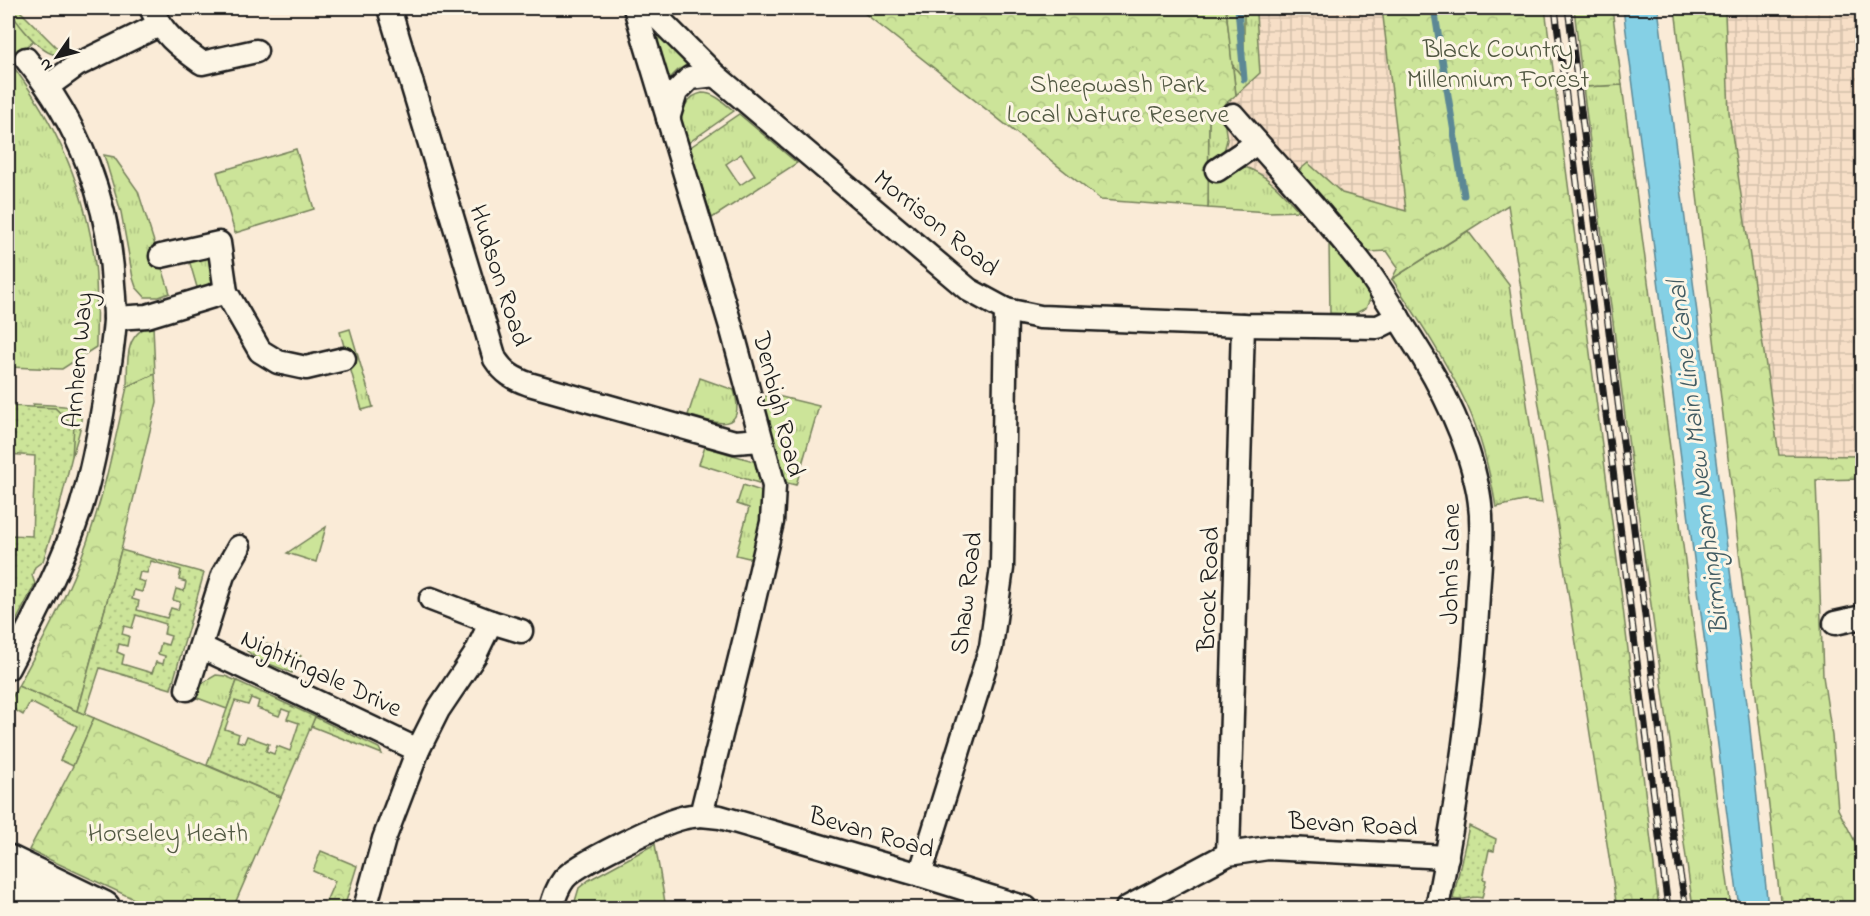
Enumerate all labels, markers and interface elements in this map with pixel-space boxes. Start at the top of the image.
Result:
north arrow [27,27,87,87]
park label: Black Country Millennium Forest [1407,32,1589,100]
text: N [33,53,59,76]
park label: Sheepwash Park Local Nature Reserve [1007,67,1230,135]
street label: Morrison Road [864,162,1007,287]
street label: Hudson Road [457,200,539,352]
water label: Birmingham New Main Line Canal [1658,275,1742,637]
street label: Arnhem Way [55,291,105,430]
street label: Denbigh Road [741,327,814,482]
street label: John's Lane [1432,503,1472,625]
street label: Brock Road [1189,526,1231,653]
street label: Shaw Road [942,530,994,657]
street label: Nightingale Drive [234,621,408,729]
street label: Bevan Road [803,798,939,870]
street label: Bevan Road [1286,804,1419,848]
park label: Horseley Heath [88,816,248,854]

